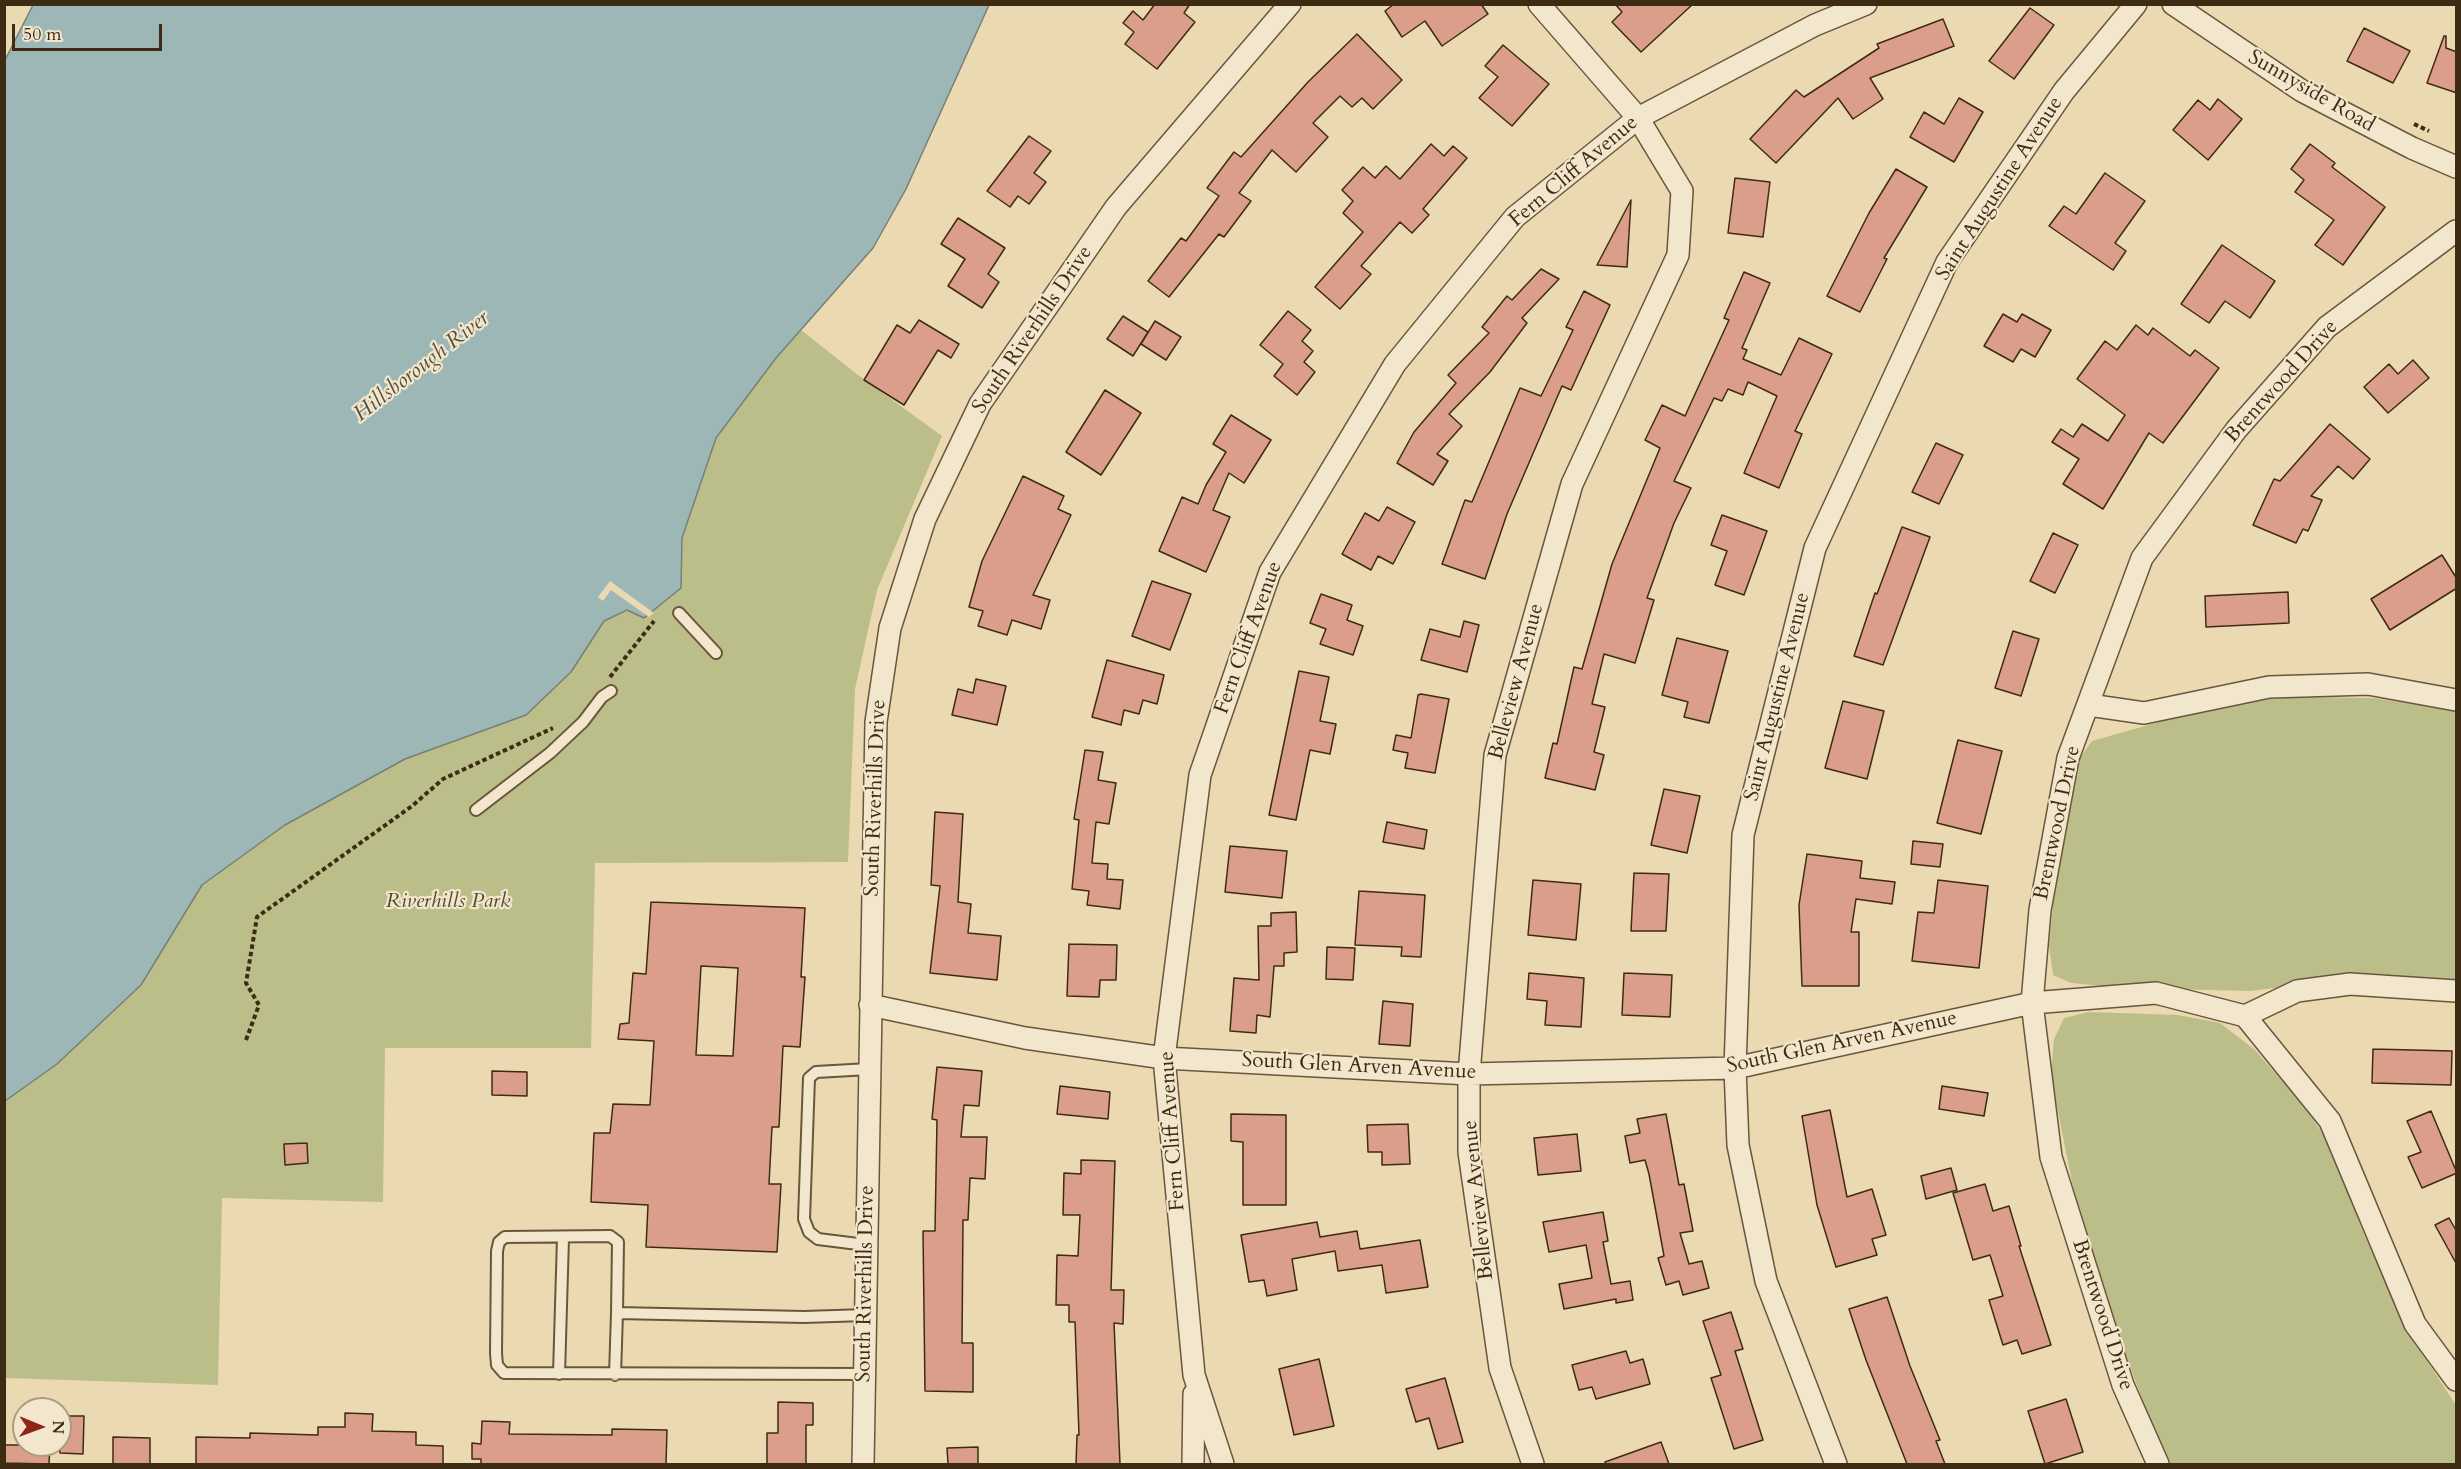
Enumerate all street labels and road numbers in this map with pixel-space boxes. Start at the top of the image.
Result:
street label: Sunnyside Road [2243,45,2379,139]
street label: Saint Augustine Avenue [1931,92,2069,286]
street label: Fern Cliff Avenue [1504,111,1644,233]
street label: South Riverhills Drive [967,241,1099,419]
street label: Brentwood Drive [2220,315,2344,449]
street label: Fern Cliff Avenue [1210,558,1288,718]
street label: Saint Augustine Avenue [1740,590,1816,804]
street label: Belleview Avenue [1484,601,1550,763]
street label: South Riverhills Drive [860,699,892,897]
street label: Brentwood Drive [2029,744,2087,902]
street label: South Glen Arven Avenue [1725,1006,1959,1080]
street label: South Glen Arven Avenue [1241,1048,1477,1086]
street label: Fern Cliff Avenue [1155,1050,1191,1212]
street label: Belleview Avenue [1458,1119,1500,1281]
street label: South Riverhills Drive [852,1185,880,1383]
street label: Brentwood Drive [2066,1236,2138,1394]

